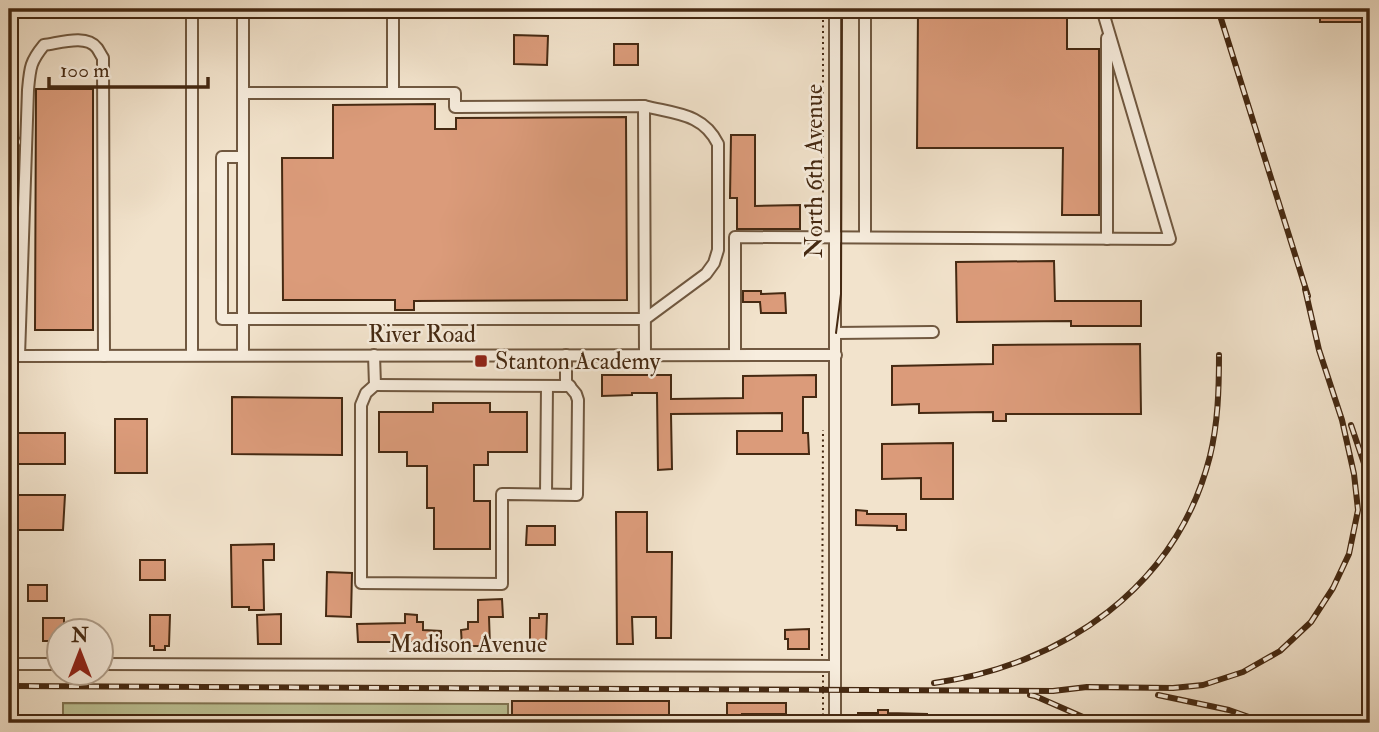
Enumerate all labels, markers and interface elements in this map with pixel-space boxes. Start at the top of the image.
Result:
scale bar [49,46,208,90]
text: 100 m [60,57,110,84]
street label: North 6th Avenue [799,84,830,258]
street label: River Road [368,319,476,350]
place label: Stanton Academy [495,346,661,377]
marker: Stanton Academy [473,353,489,369]
north arrow [46,616,116,686]
text: N [70,624,89,648]
street label: Madison Avenue [389,629,547,660]

